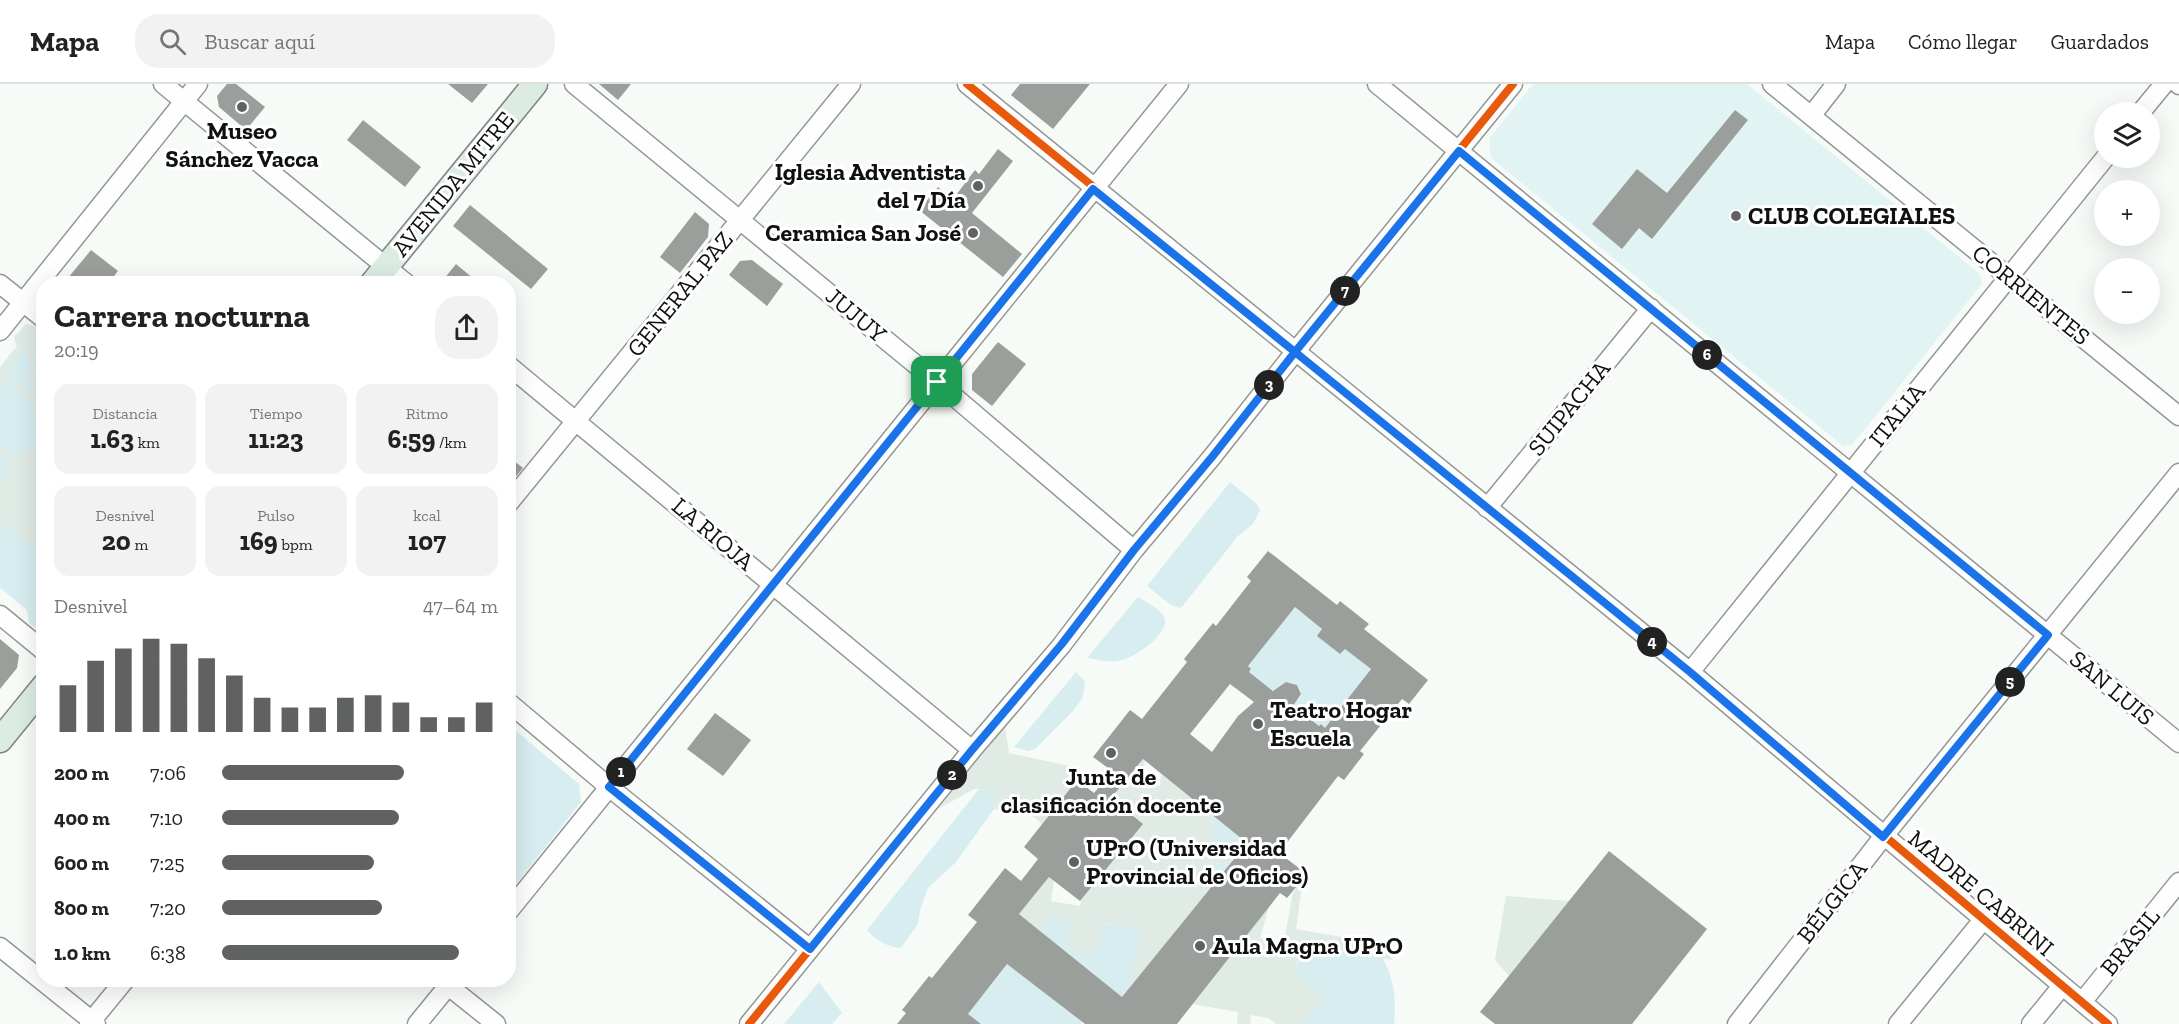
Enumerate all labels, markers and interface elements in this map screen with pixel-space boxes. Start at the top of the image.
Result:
search box [135,14,555,68]
text: Mapa [30,25,99,58]
icon: search [156,25,189,58]
text: Buscar aquí [204,28,315,55]
text: Mapa [1825,29,1875,54]
text: Cómo llegar [1908,29,2018,54]
text: Guardados [2051,29,2149,54]
marker: Museo Sánchez Vacca [235,100,249,114]
map controls [2094,102,2160,324]
button: layers [2094,102,2160,168]
street label: AVENIDA MITRE [385,105,520,262]
place label: Museo Sánchez Vacca [165,116,319,173]
place label: Iglesia Adventista del 7 Día [775,157,966,214]
marker: Iglesia Adventista del 7 Día [971,179,985,193]
button: + [2094,180,2160,246]
place label: CLUB COLEGIALES [1748,201,1955,230]
marker: CLUB COLEGIALES [1729,209,1743,223]
place label: Ceramica San José [765,218,961,247]
street label: GENERAL PAZ [620,225,739,362]
marker: Ceramica San José [966,226,980,240]
street label: CORRIENTES [1966,238,2096,351]
button: − [2094,258,2160,324]
pin: 7 [1330,276,1360,306]
street label: JUJUY [820,281,893,349]
text: 7 [1341,281,1349,300]
text: Carrera nocturna [54,296,310,335]
button: share [435,296,498,359]
text: 20:19 [54,338,99,362]
pin: 6 [1692,340,1722,370]
text: 6 [1703,345,1711,364]
street label: SUIPACHA [1521,354,1616,461]
pin [911,356,962,407]
icon: arrive [920,365,953,398]
pin: 3 [1254,370,1284,400]
text: 3 [1265,375,1273,394]
street label: ITALIA [1862,377,1931,452]
text: Distancia [92,404,158,423]
text: Tiempo [250,404,302,423]
text: Ritmo [406,404,448,423]
text: 1.63 [90,423,134,455]
text: 11:23 [248,423,304,455]
text: 6:59 [387,423,435,455]
text: km [134,433,160,452]
text: /km [435,433,467,452]
street label: LA RIOJA [666,491,761,577]
text: Desnivel [96,506,154,525]
text: Pulso [257,506,295,525]
text: kcal [413,506,441,525]
text: 20 [102,525,131,557]
text: 169 [239,525,278,557]
text: 107 [408,525,446,557]
text: m [131,535,148,554]
text: bpm [278,535,313,554]
text: Desnivel [54,594,128,618]
text: 47–64 m [423,594,498,618]
pin: 4 [1637,627,1667,657]
text: 4 [1647,632,1657,651]
street label: SAN LUIS [2064,644,2160,731]
pin: 5 [1995,667,2025,697]
text: 5 [2006,672,2014,691]
place label: Teatro Hogar Escuela [1270,695,1413,752]
marker: Teatro Hogar Escuela [1251,717,1265,731]
marker: Junta de clasificación docente [1104,746,1118,760]
pin: 1 [606,757,636,787]
pin: 2 [937,760,967,790]
text: 200 m [54,761,109,785]
text: 7:06 [150,761,186,785]
text: 1 [618,762,624,781]
place label: Junta de clasificación docente [1001,762,1222,819]
text: 2 [948,765,956,784]
text: 400 m [54,806,110,830]
text: 7:10 [150,806,183,830]
street label: MADRE CABRINI [1903,823,2060,962]
place label: UPrO (Universidad Provincial de Oficios) [1086,833,1308,890]
text: 600 m [54,851,109,875]
text: 7:25 [150,851,184,875]
street label: BÉLGICA [1790,854,1873,949]
marker: UPrO (Universidad Provincial de Oficios) [1067,855,1081,869]
text: 800 m [54,896,109,920]
text: 7:20 [150,896,186,920]
street label: BRASIL [2094,902,2166,981]
place label: Aula Magna UPrO [1212,931,1403,960]
marker: Aula Magna UPrO [1193,939,1207,953]
text: 1.0 km [54,941,110,965]
text: 6:38 [150,941,186,965]

